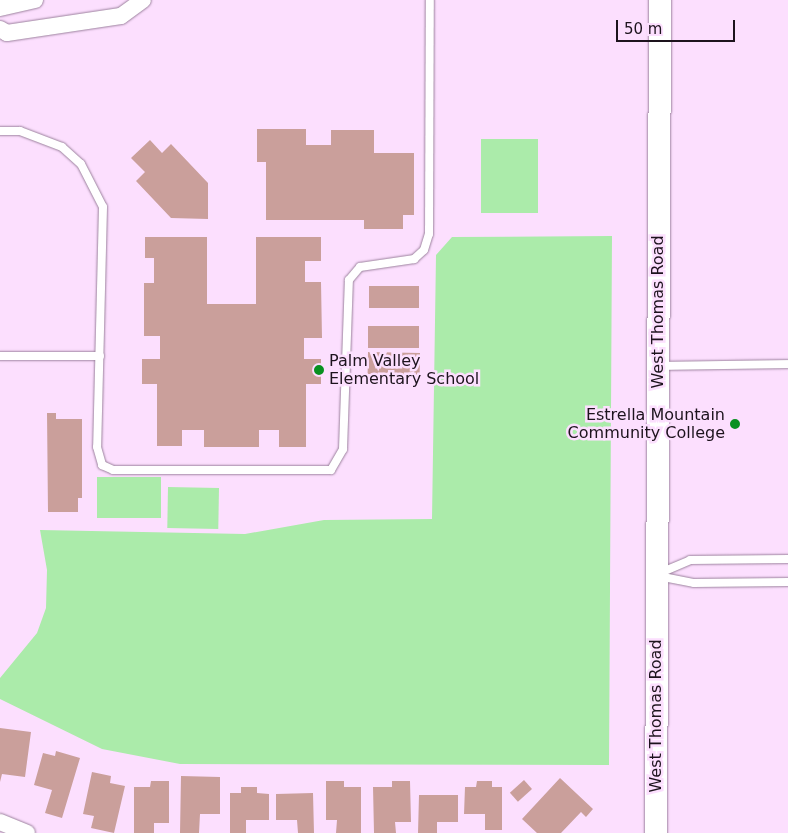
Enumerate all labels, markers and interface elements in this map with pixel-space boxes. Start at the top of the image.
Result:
scale bar [618,10,737,42]
text: 50 m [624,20,662,38]
street label: West Thomas Road [648,235,668,389]
place label: Palm Valley Elementary School [329,351,479,389]
marker: Palm Valley Elementary School [313,364,325,376]
place label: Estrella Mountain Community College [568,405,725,443]
marker: Estrella Mountain Community College [729,418,741,430]
street label: West Thomas Road [646,639,666,793]

